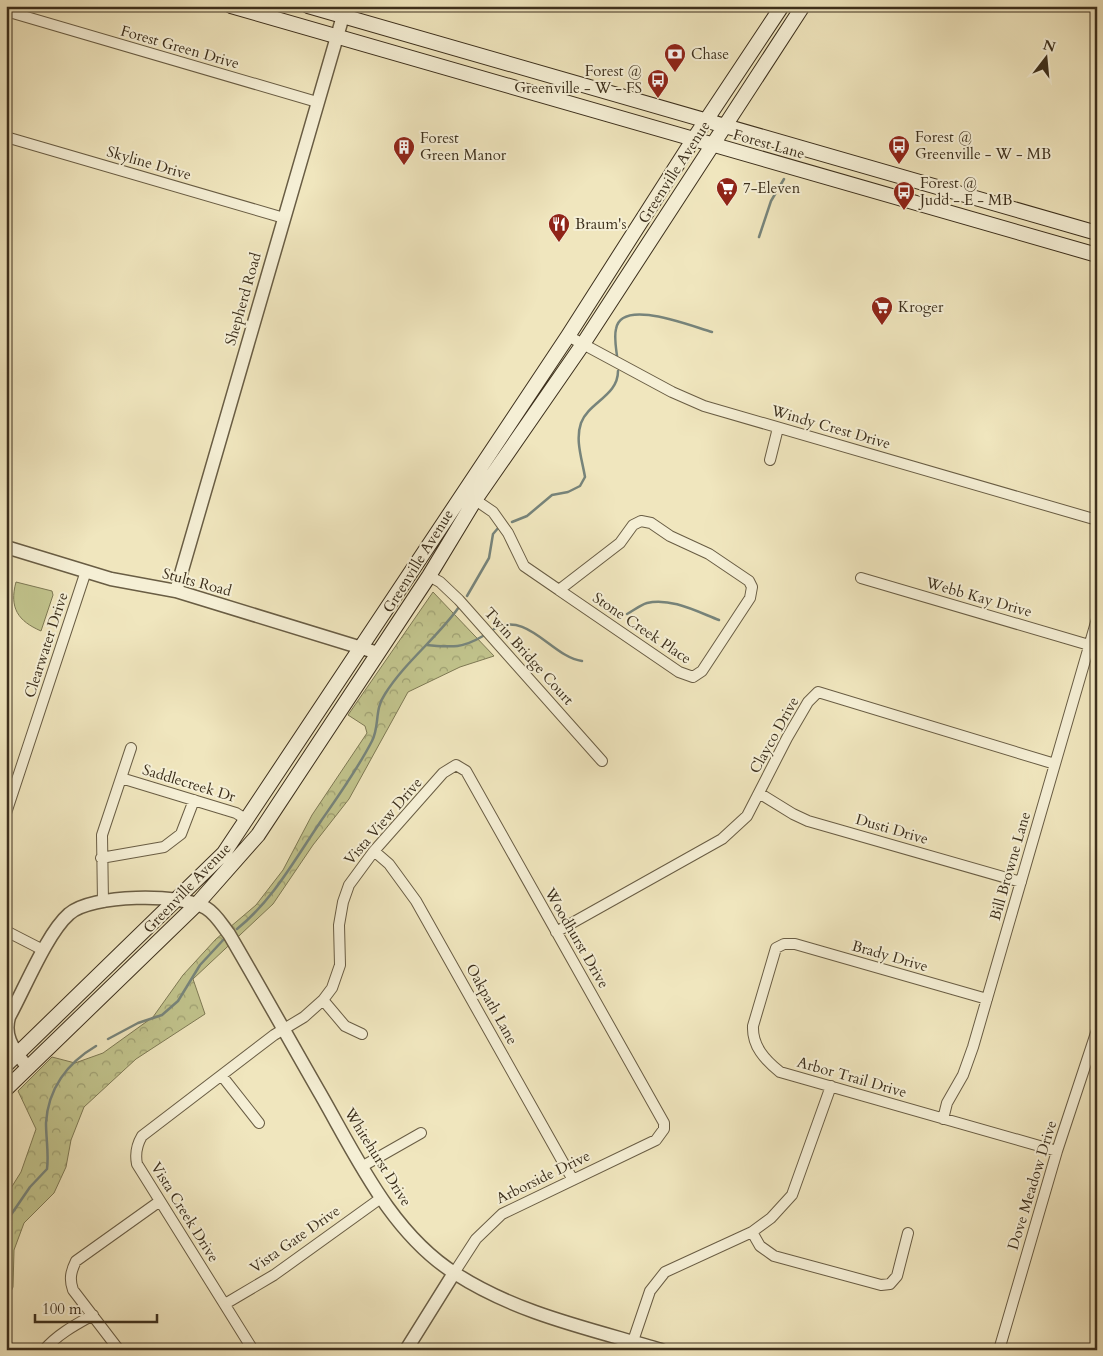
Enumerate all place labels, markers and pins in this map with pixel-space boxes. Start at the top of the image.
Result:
bank icon: Chase [663,42,687,73]
place label: Chase [691,44,729,64]
place label: Forest @ Greenville - W - FS [514,61,642,98]
bus stop icon: Forest @ Greenville - W - FS [646,68,670,99]
place label: Forest @ Greenville - W - MB [915,127,1051,164]
place label: Forest Green Manor [420,128,507,165]
bus stop icon: Forest @ Greenville - W - MB [887,134,911,165]
building icon: Forest Green Manor [392,135,416,166]
place label: Forest @ Judd - E - MB [918,173,1012,210]
supermarket icon: 7-Eleven [715,176,739,207]
place label: 7-Eleven [743,178,801,198]
bus stop icon: Forest @ Judd - E - MB [892,180,916,211]
restaurant icon: Braum's [547,212,571,243]
place label: Braum's [575,214,627,234]
supermarket icon: Kroger [870,295,894,326]
place label: Kroger [898,297,944,317]

